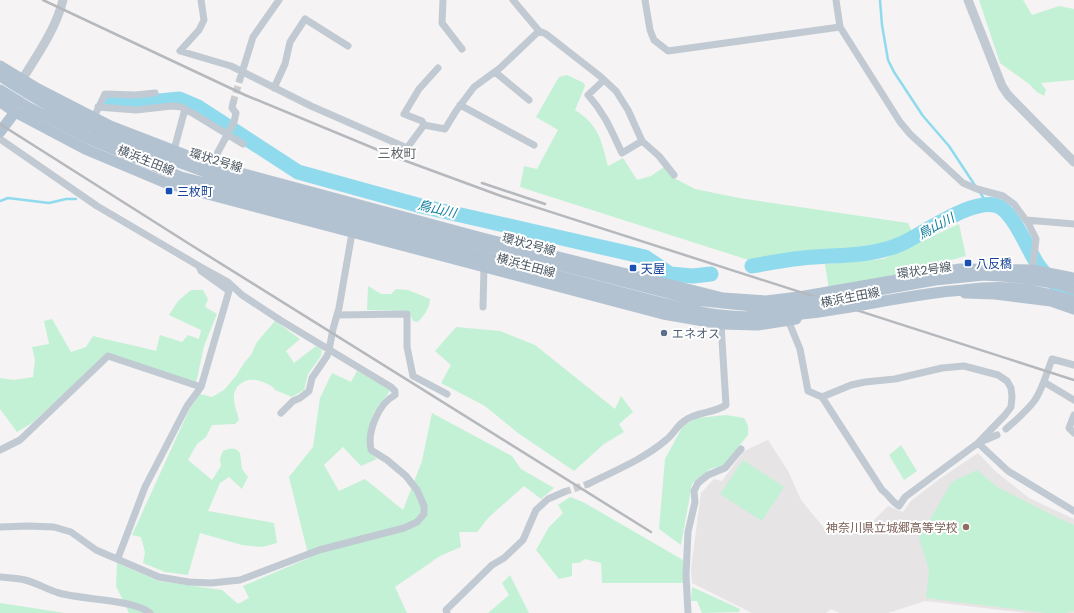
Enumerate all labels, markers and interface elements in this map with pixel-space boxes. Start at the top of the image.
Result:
street label: 横浜生田線 [115,141,177,179]
street label: 環状2号線 [187,144,245,176]
district label: 三枚町 [377,144,417,163]
place label: 三枚町 [177,183,213,200]
marker: 三枚町 [164,186,174,196]
water label: 鳥山川 [416,195,460,223]
water label: 鳥山川 [914,208,959,244]
street label: 環状2号線 [500,229,558,259]
street label: 横浜生田線 [495,249,557,281]
place label: 八反橋 [976,255,1012,272]
street label: 環状2号線 [896,258,952,282]
marker: 八反橋 [963,258,973,268]
place label: 天屋 [641,260,665,277]
marker: 天屋 [628,263,638,273]
street label: 横浜生田線 [819,283,881,311]
place label: エネオス [672,325,720,342]
marker: エネオス [659,328,669,338]
place label: 神奈川県立城郷高等学校 [826,519,958,536]
marker: 神奈川県立城郷高等学校 [961,522,971,532]

